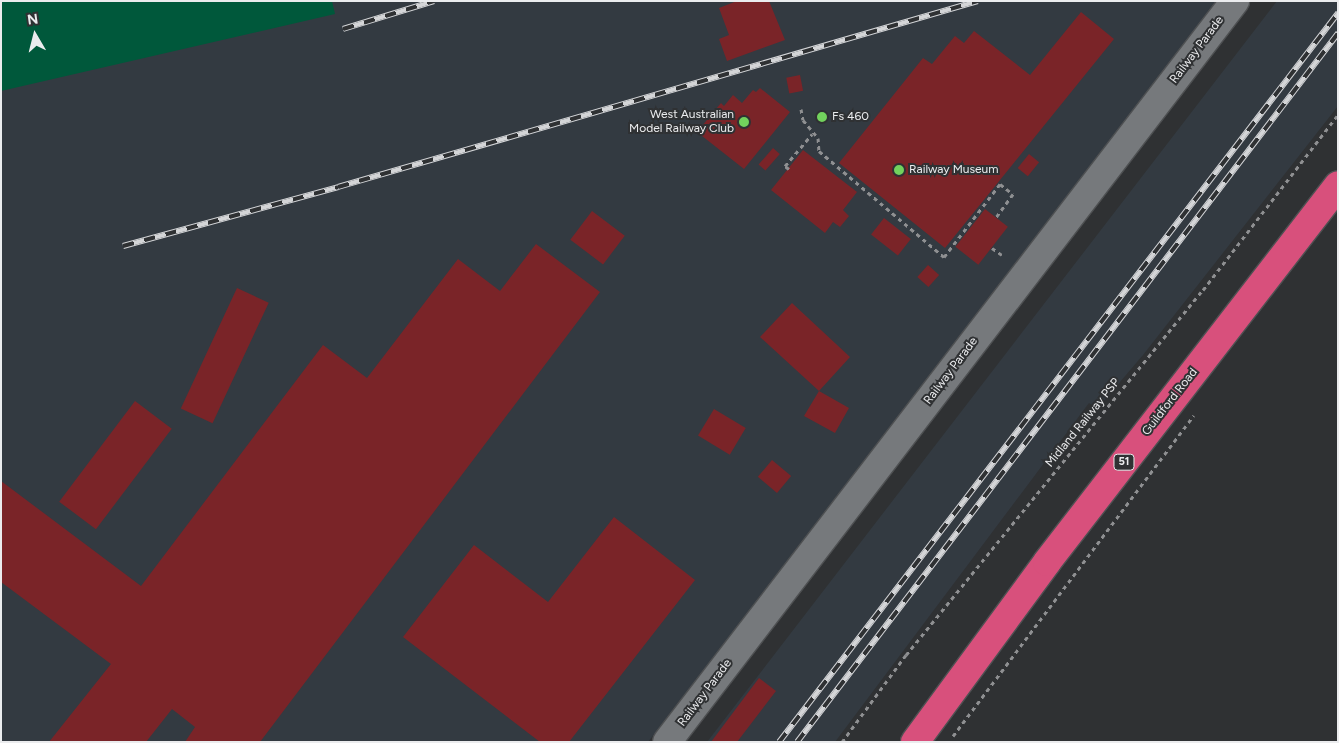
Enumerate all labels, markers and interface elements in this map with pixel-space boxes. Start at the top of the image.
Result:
north arrow [10,10,60,60]
text: N [26,10,39,29]
street label: Railway Parade [1167,14,1227,86]
place label: West Australian Model Railway Club [629,108,734,136]
place label: Fs 460 [832,110,869,124]
marker: Fs 460 [816,111,828,123]
marker: West Australian Model Railway Club [738,116,750,128]
place label: Railway Museum [909,163,999,177]
marker: Railway Museum [893,164,905,176]
street label: Railway Parade [921,335,981,407]
street label: Guildford Road [1139,366,1201,438]
street label: Midland Railway PSP [1043,376,1123,470]
road number: 51 [1113,454,1135,471]
street label: Railway Parade [675,657,735,729]

